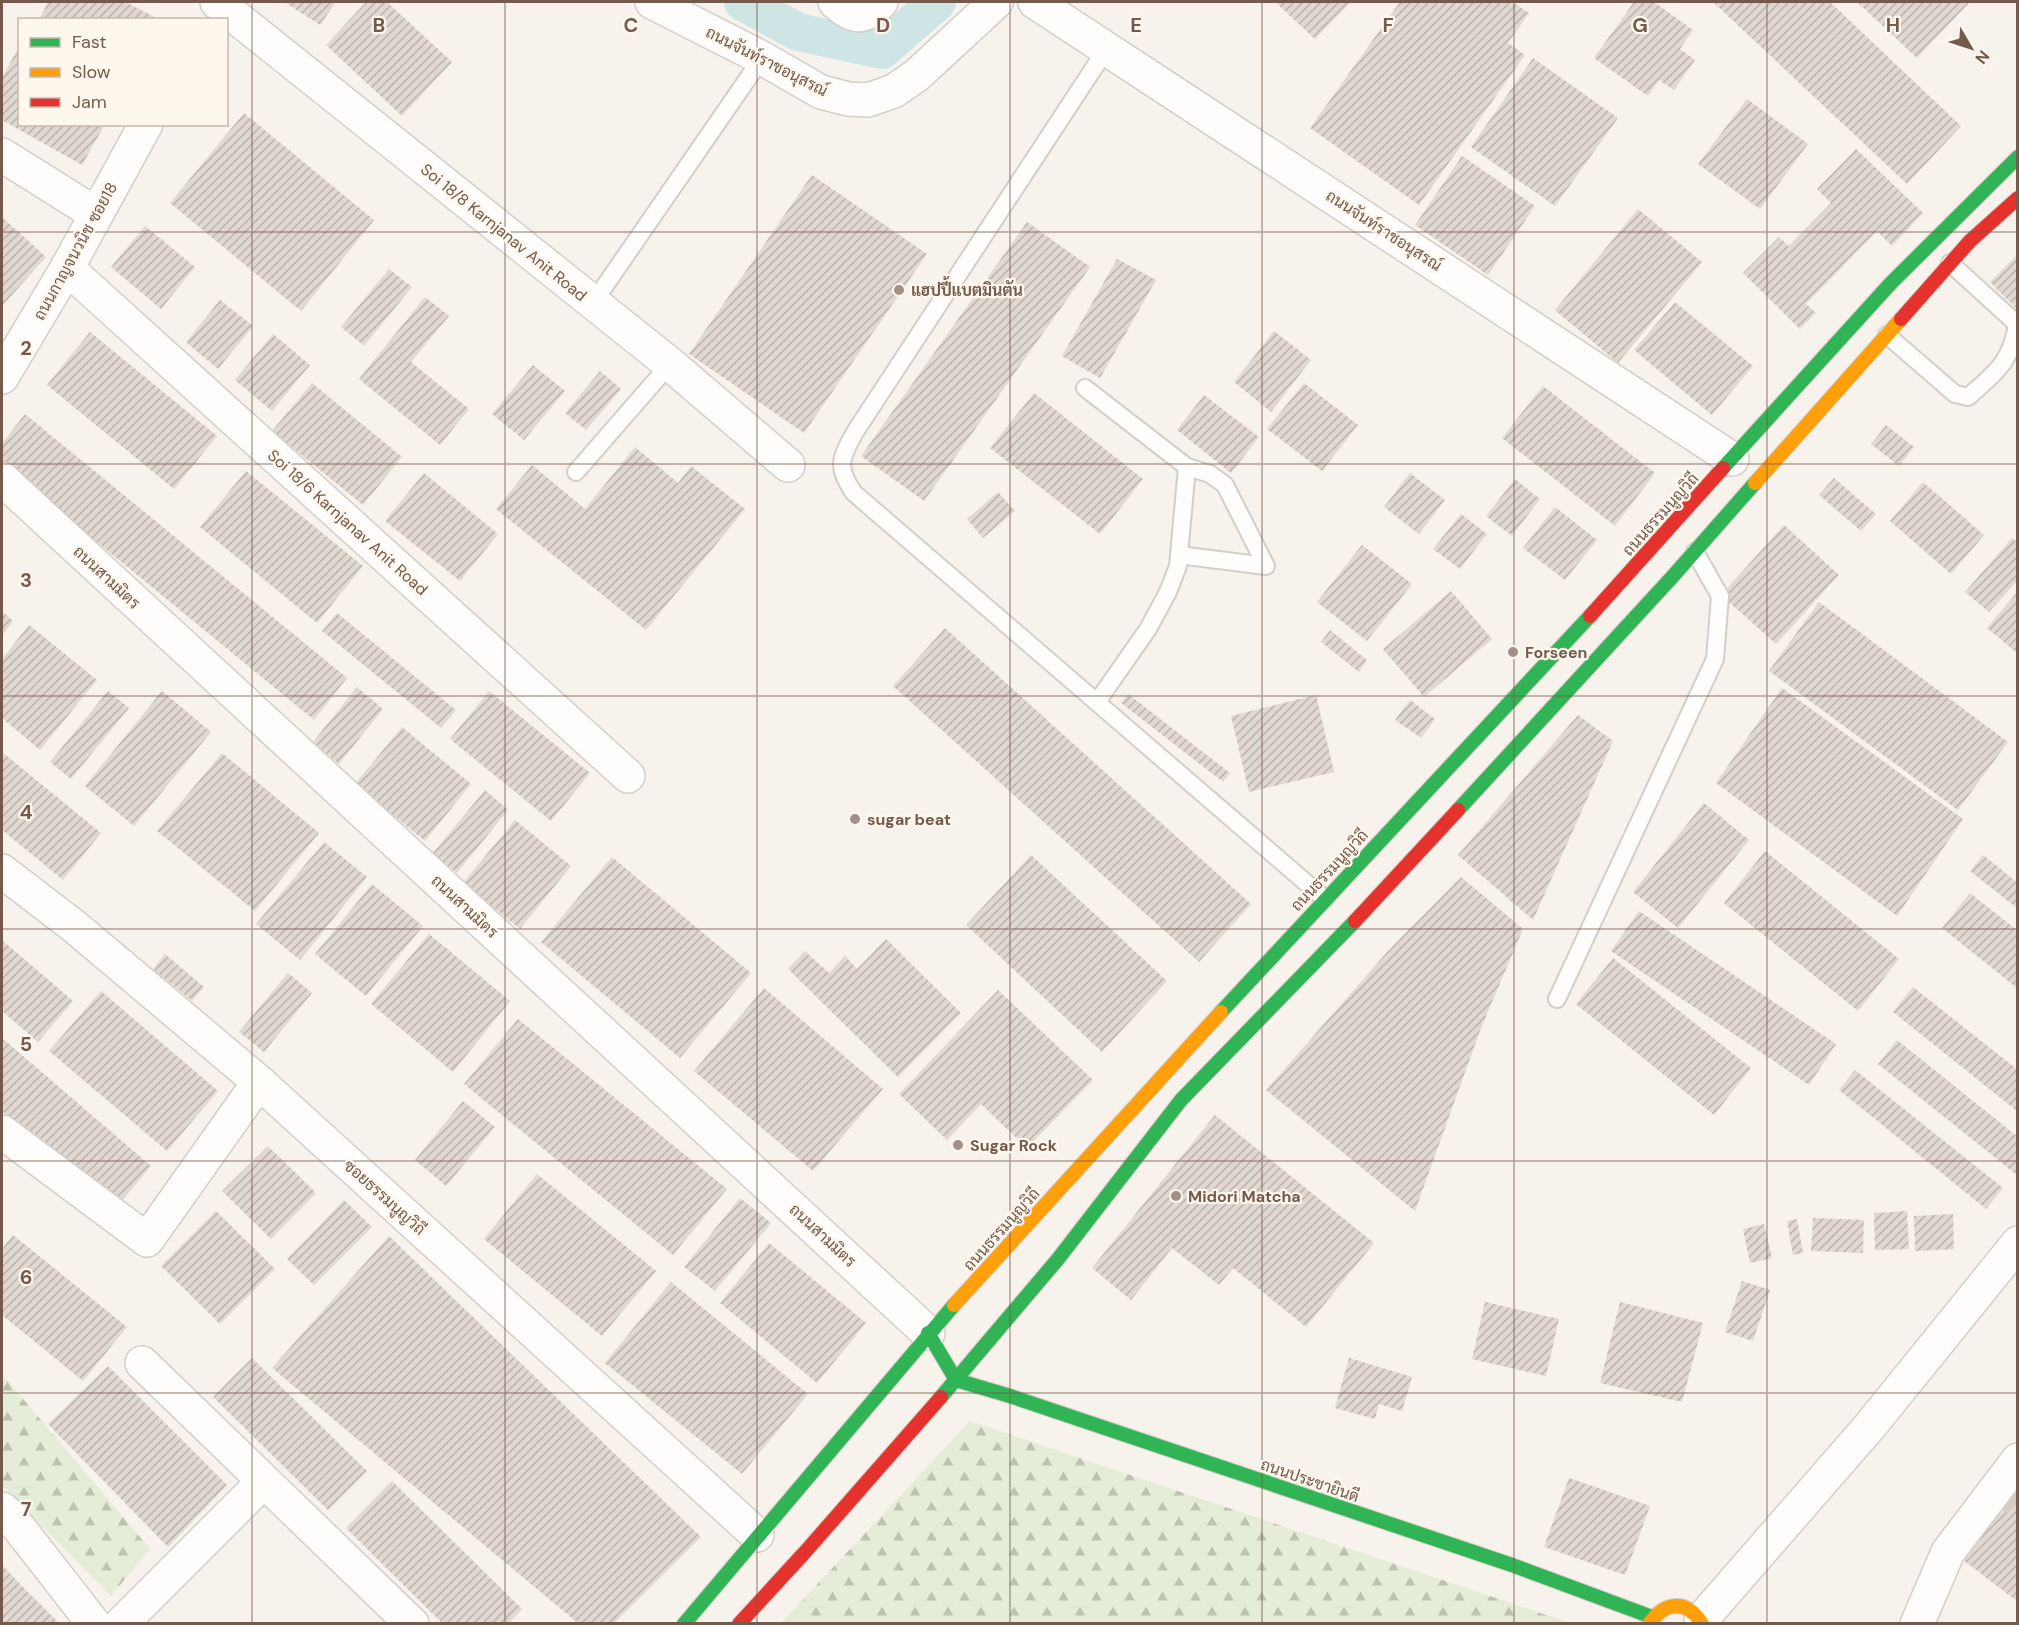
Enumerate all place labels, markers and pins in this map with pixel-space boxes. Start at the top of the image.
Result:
place label: แฮปปี้แบตมินตัน [911,276,1023,301]
marker: แฮปปี้แบตมินตัน [892,283,906,297]
place label: Forseen [1525,642,1587,663]
marker: Forseen [1506,645,1520,659]
place label: sugar beat [867,809,951,830]
marker: sugar beat [848,812,862,826]
place label: Sugar Rock [970,1135,1058,1156]
marker: Sugar Rock [951,1138,965,1152]
place label: Midori Matcha [1188,1186,1301,1207]
marker: Midori Matcha [1169,1189,1183,1203]

